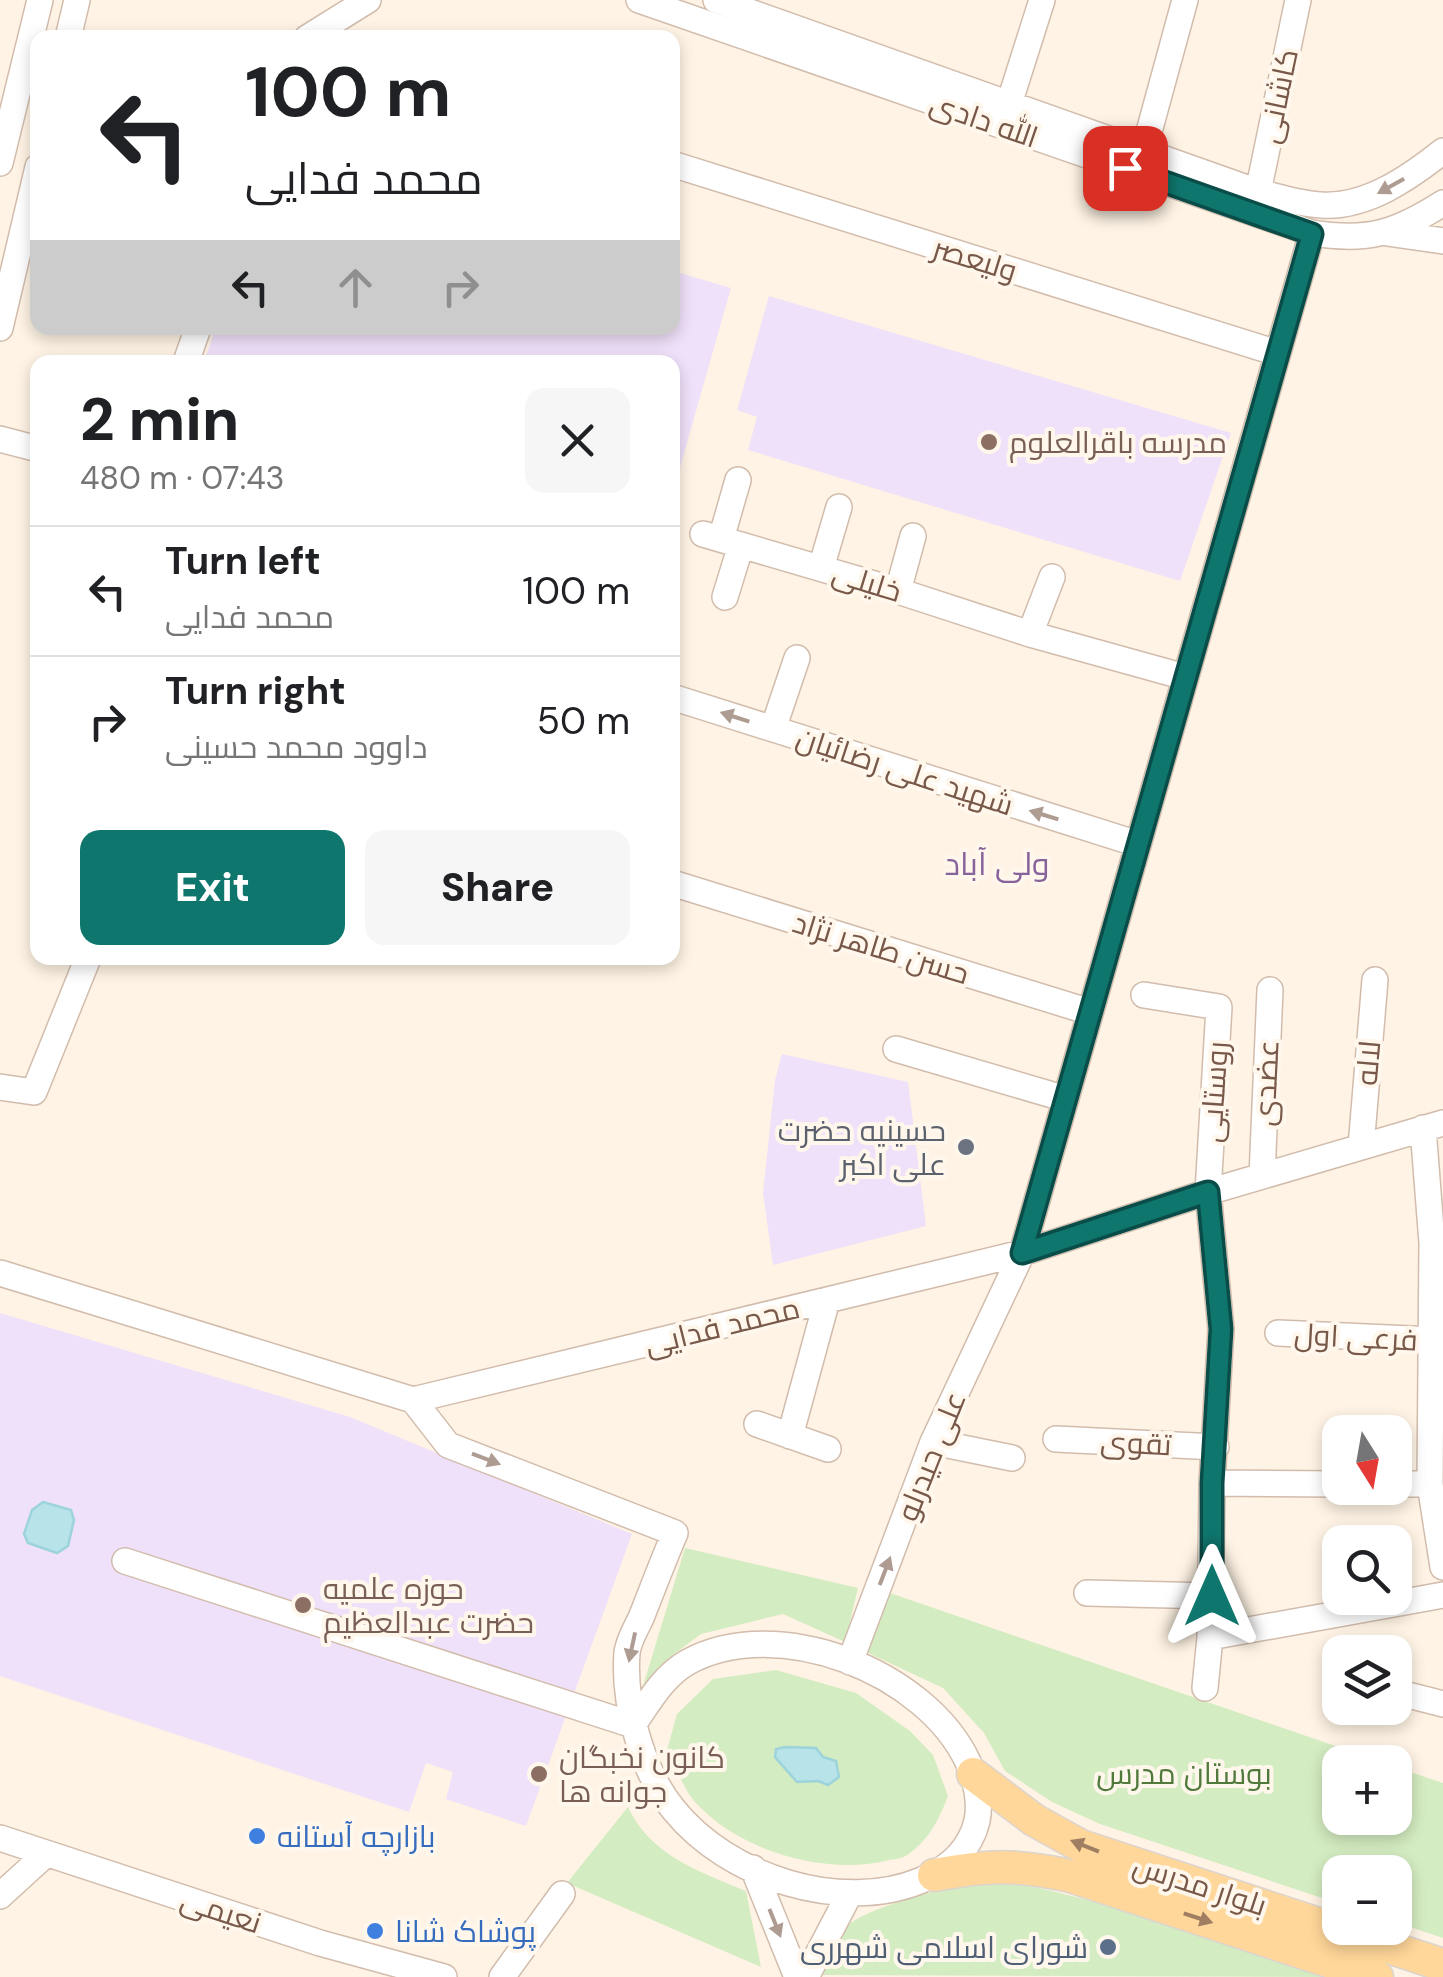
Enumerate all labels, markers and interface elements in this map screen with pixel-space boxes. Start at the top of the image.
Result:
street label: کاشانی [1249,45,1307,147]
text: 100 m [245,47,451,138]
icon: left [80,70,210,200]
street label: الله دادی [925,83,1043,157]
pin [1083,126,1168,211]
icon: arrive [1098,141,1153,196]
text: محمد فدایی [245,149,483,208]
one-way arrow [1377,177,1406,194]
street label: ولیعصر [926,227,1022,290]
icon: left [223,260,278,315]
icon: ahead [328,260,383,315]
icon: right [433,260,488,315]
text: 2 min [80,380,239,459]
button: close [525,388,630,493]
place label: مدرسه باقرالعلوم [1009,423,1227,463]
marker: مدرسه باقرالعلوم [978,431,1000,453]
text: 480 m · 07:43 [80,457,284,499]
text: Turn left [165,536,321,586]
street label: خلیلی [828,553,906,611]
icon: left [80,564,135,619]
text: 100 m [522,566,630,616]
text: محمد فدایی [165,596,334,638]
text: Turn right [165,666,346,716]
icon: right [80,694,135,749]
text: 50 m [537,696,630,746]
one-way arrow [719,708,749,723]
street label: شهید علی رضائیان [792,718,1018,824]
text: داوود محمد حسینی [165,726,427,768]
one-way arrow [1029,807,1059,822]
button: Exit [80,830,345,945]
button: Share [365,830,630,945]
district label: ولی آباد [944,843,1050,885]
street label: حسن طاهر نژاد [788,903,974,993]
street label: عضدی [1244,1039,1288,1127]
street label: لاله [1347,1039,1389,1087]
street label: روستایی [1191,1040,1237,1144]
place label: حسینیه حضرت علی اکبر [778,1111,946,1184]
marker: حسینیه حضرت علی اکبر [955,1136,977,1158]
street label: محمد فدایی [640,1288,804,1364]
street label: فرعی اول [1293,1314,1419,1360]
street label: علی حیدرلو [887,1385,975,1527]
north arrow [1322,1415,1412,1505]
map controls [1322,1415,1412,1945]
street label: تقوی [1099,1422,1173,1464]
one-way arrow [471,1452,501,1468]
button: search [1322,1525,1412,1615]
position arrow [1160,1544,1264,1648]
one-way arrow [878,1556,893,1586]
place label: حوزه علمیه حضرت عبدالعظیم [323,1569,534,1643]
marker: حوزه علمیه حضرت عبدالعظیم [292,1594,314,1616]
one-way arrow [624,1632,639,1663]
button: layers [1322,1635,1412,1725]
place label: کانون نخبگان جوانه ها [559,1738,725,1811]
button: + [1322,1745,1412,1835]
park label: بوستان مدرس [1096,1754,1272,1793]
marker: کانون نخبگان جوانه ها [528,1763,550,1785]
place label: بازارچه آستانه [277,1817,436,1856]
marker: بازارچه آستانه [246,1825,268,1847]
one-way arrow [1070,1837,1100,1853]
street label: بلوار مدرس [1128,1845,1272,1925]
button: − [1322,1855,1412,1945]
street label: نعیمی [176,1880,266,1942]
one-way arrow [767,1908,783,1937]
place label: پوشاک شانا [395,1912,536,1951]
one-way arrow [1184,1912,1214,1927]
marker: پوشاک شانا [364,1920,386,1942]
place label: شورای اسلامی شهرری [800,1928,1088,1967]
marker: شورای اسلامی شهرری [1097,1936,1119,1958]

